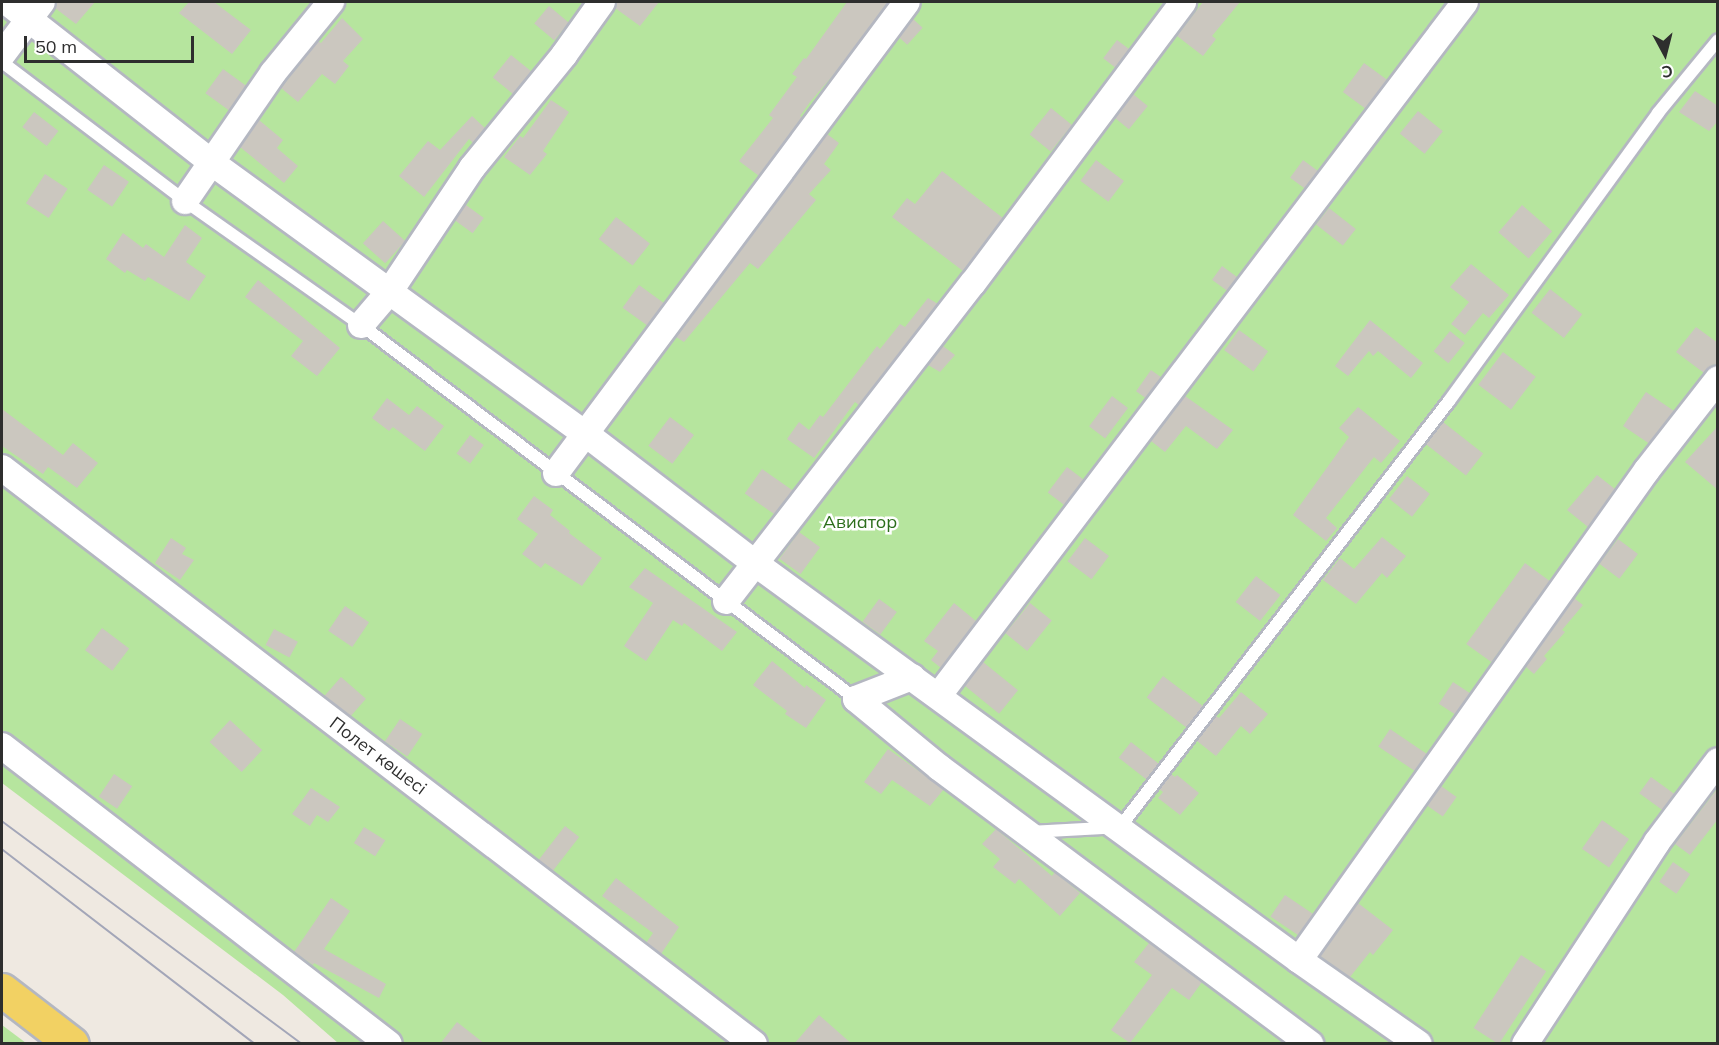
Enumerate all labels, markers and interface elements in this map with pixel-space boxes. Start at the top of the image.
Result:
scale bar [27,24,196,62]
north arrow [1635,24,1695,84]
text: 50 m [35,35,77,58]
text: С [1661,61,1674,82]
park label: Авиатор [823,511,897,533]
street label: Полет көшесі [325,713,431,799]

